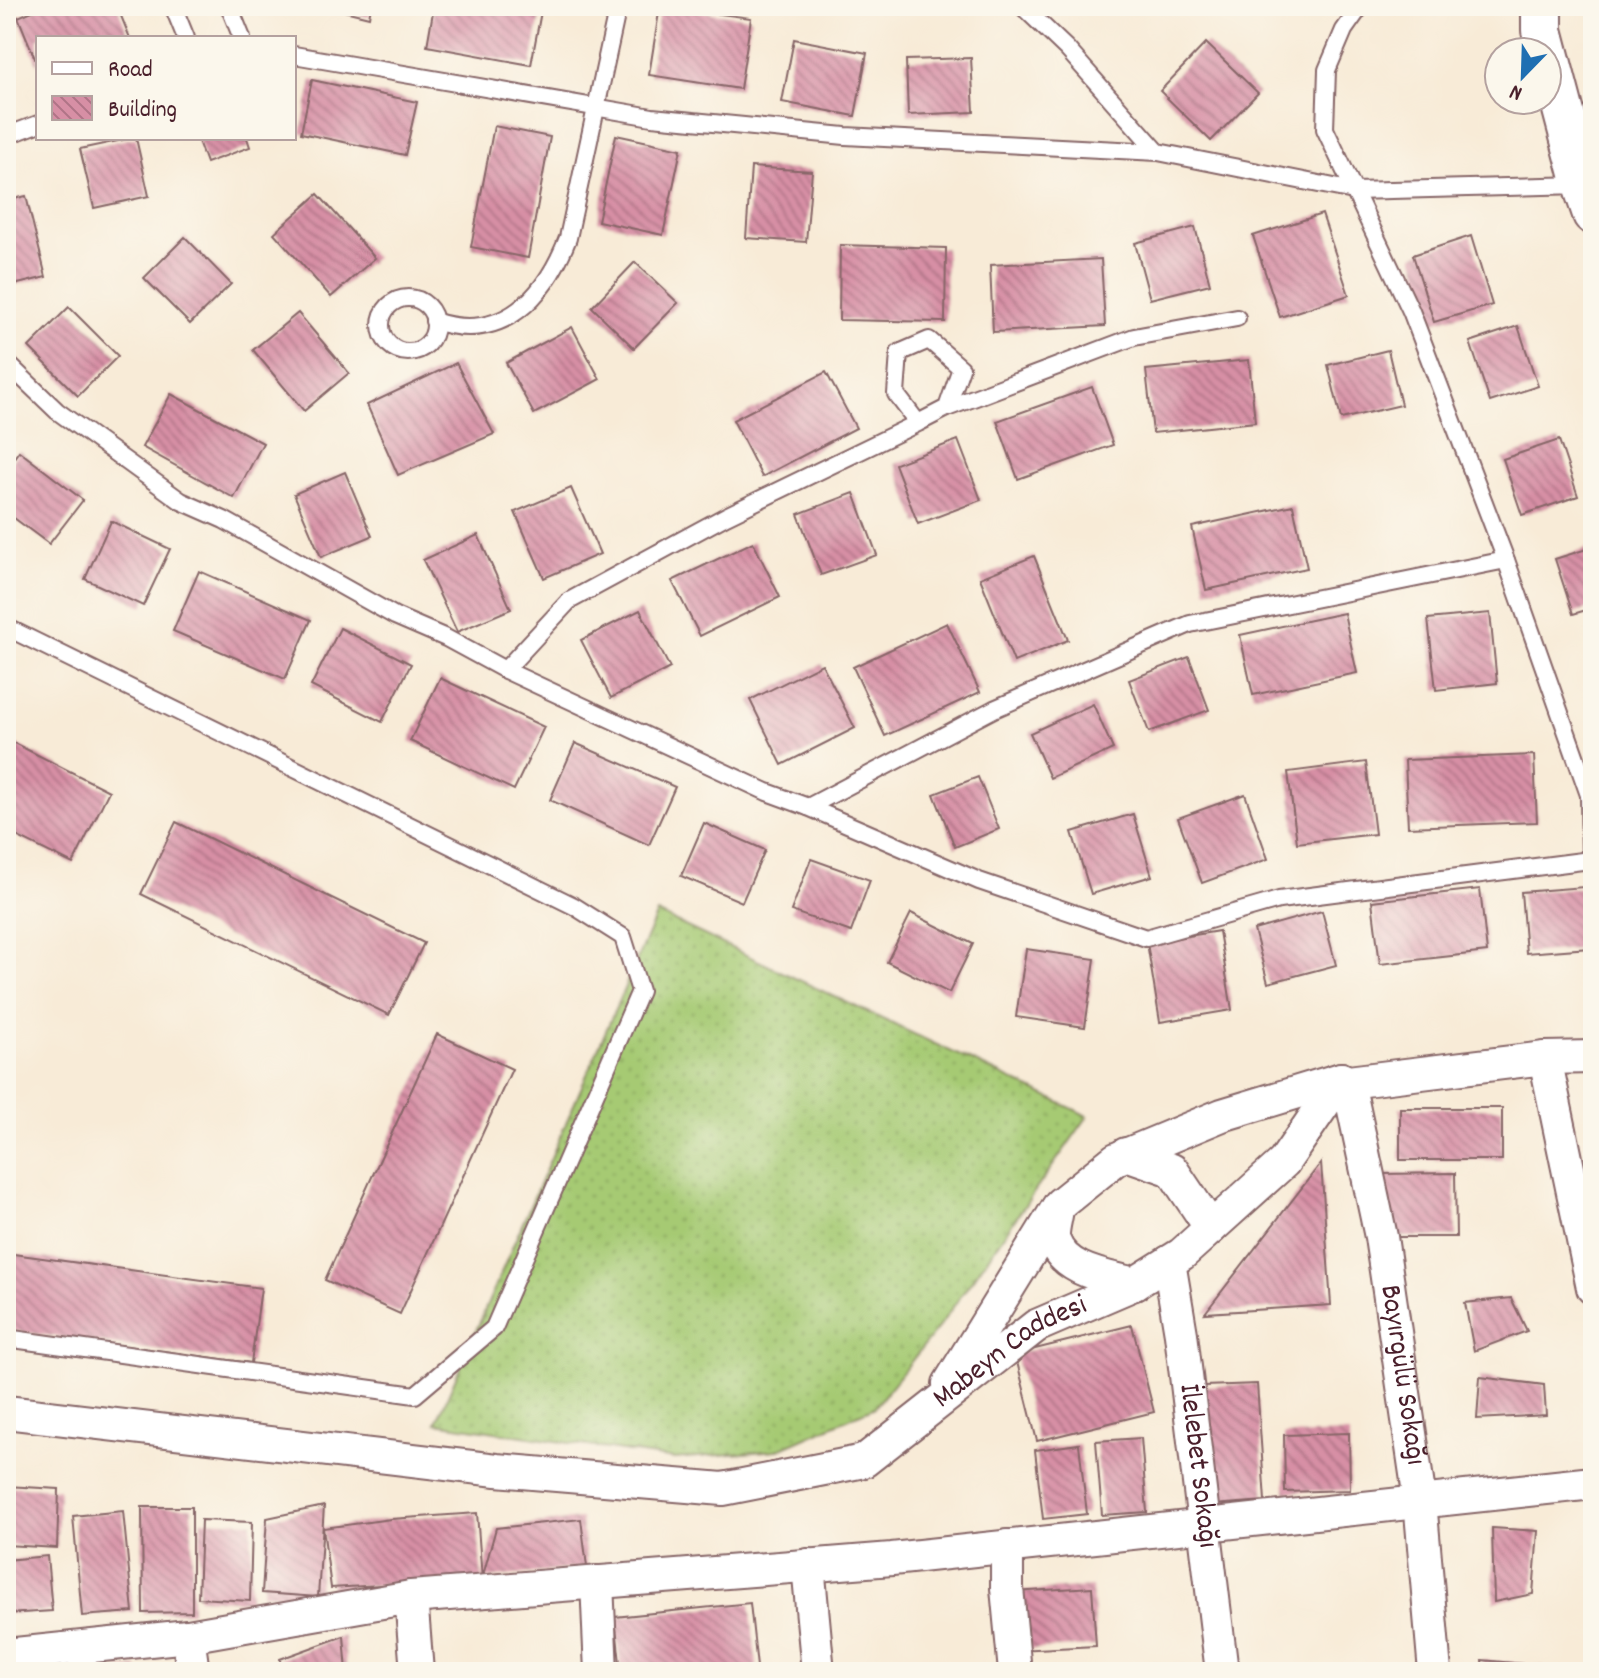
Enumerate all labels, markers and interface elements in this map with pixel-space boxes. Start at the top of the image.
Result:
legend [36,36,296,140]
north arrow [1483,36,1563,116]
text: Road [108,54,153,88]
text: N [1505,75,1528,108]
text: Building [108,94,177,128]
street label: Bayırgülü Sokağı [1367,1282,1436,1468]
street label: Mabeyn Caddesi [924,1285,1094,1420]
street label: İlelebet Sokağı [1166,1382,1228,1550]

